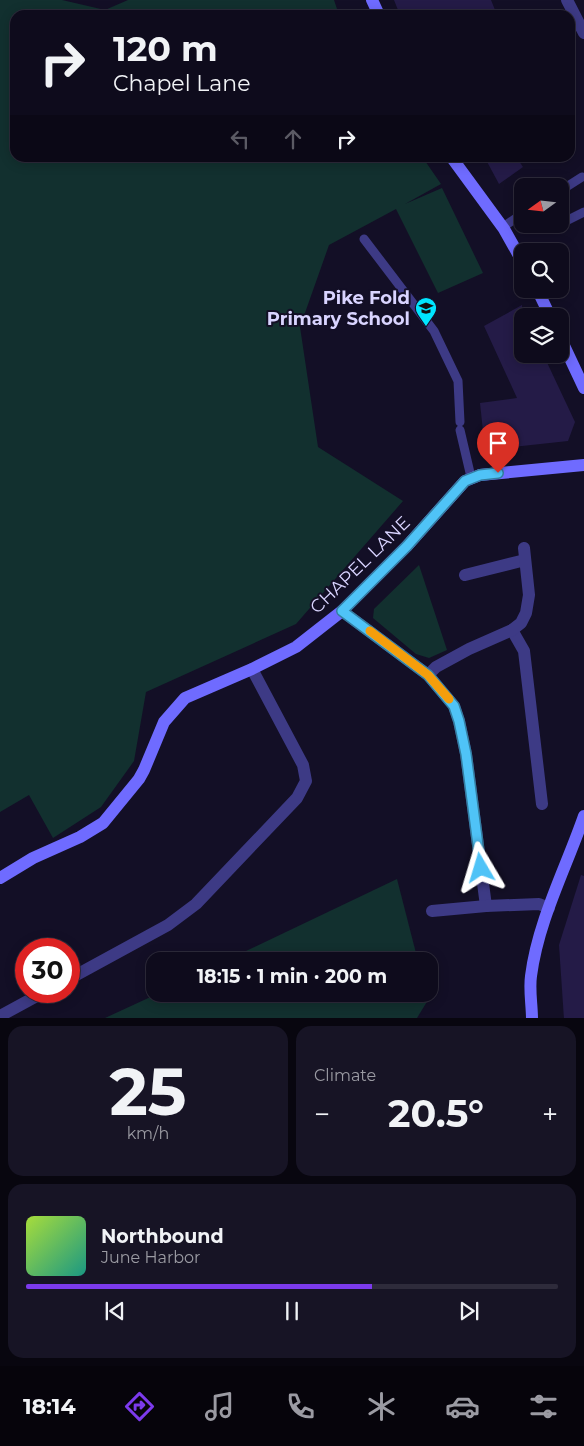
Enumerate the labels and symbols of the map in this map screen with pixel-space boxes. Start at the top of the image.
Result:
north arrow [514,178,569,232]
place label: Pike Fold Primary School [267,287,410,330]
school or university icon: Pike Fold Primary School [414,296,438,327]
pin [477,422,519,473]
street label: CHAPEL LANE [305,512,415,618]
position arrow [454,841,506,893]
speed limit sign: 30 [15,938,80,1003]

